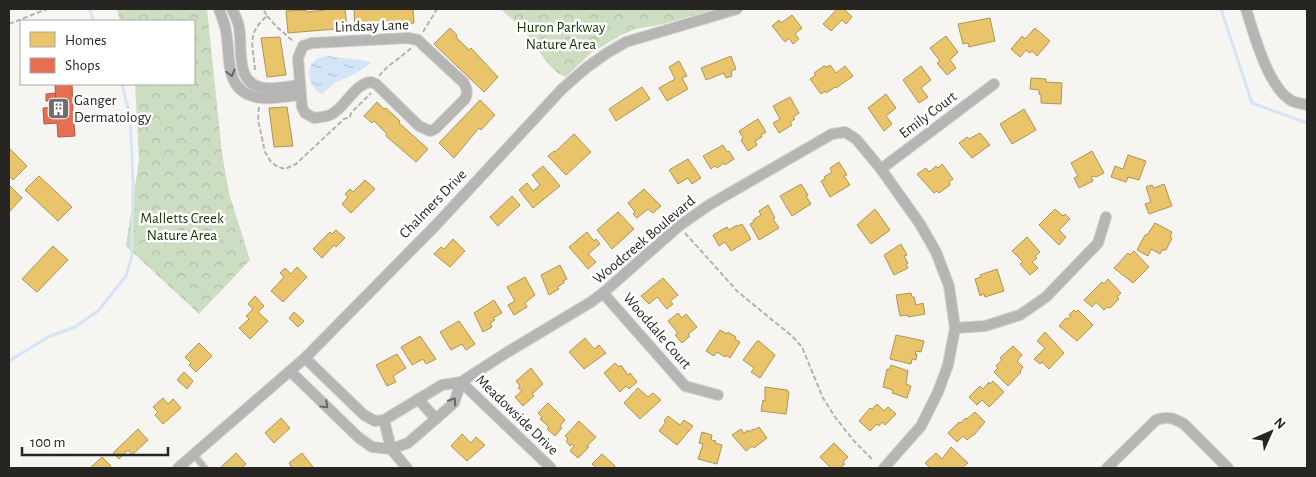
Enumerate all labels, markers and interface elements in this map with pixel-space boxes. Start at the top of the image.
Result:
street label: Lindsay Lane [335,17,409,35]
legend [20,20,195,85]
park label: Huron Parkway Nature Area [517,20,606,52]
text: Homes [65,33,107,48]
text: Shops [65,58,100,73]
one-way arrow [226,69,236,77]
street label: Emily Court [897,89,960,141]
place label: Ganger Dermatology [74,93,152,125]
building icon: Ganger Dermatology [46,97,70,121]
street label: Chalmers Drive [397,167,469,241]
street label: Woodcreek Boulevard [590,193,698,287]
park label: Malletts Creek Nature Area [140,211,224,243]
street label: Wooddale Court [620,290,694,372]
street label: Meadowside Drive [473,372,561,458]
one-way arrow [446,397,456,406]
one-way arrow [319,399,328,408]
north arrow [1246,407,1296,457]
text: N [1271,415,1288,432]
scale bar [22,424,169,456]
text: 100 m [30,435,65,450]

